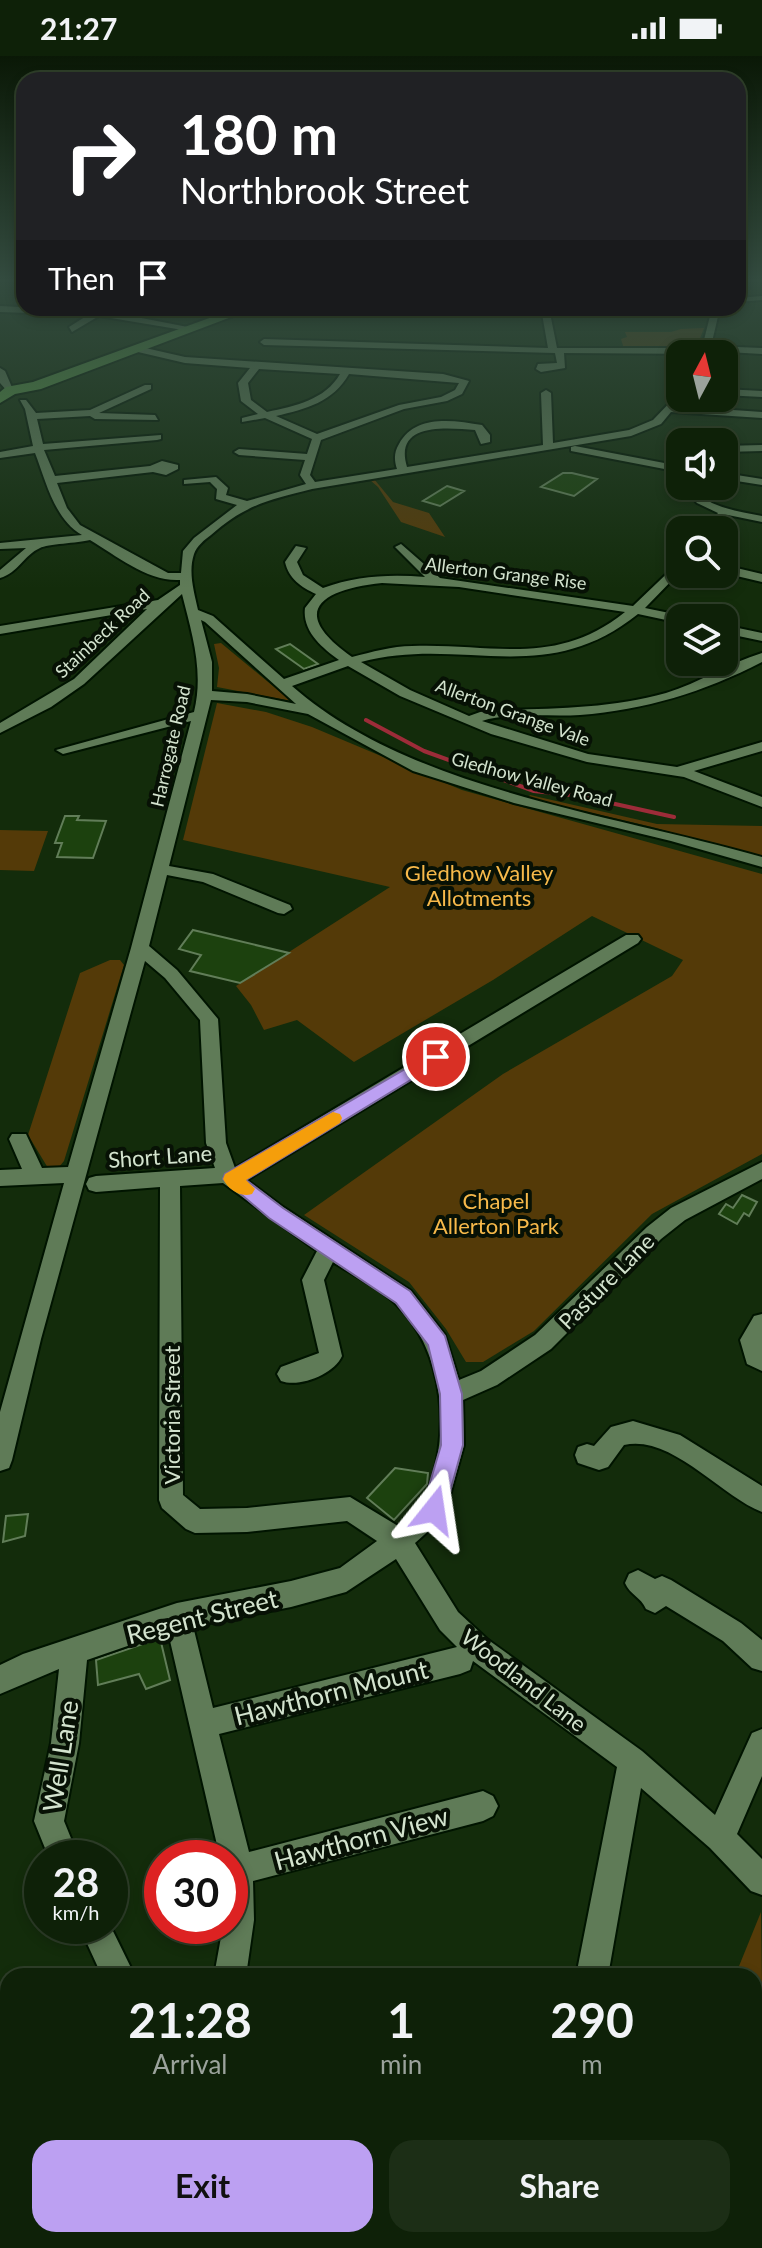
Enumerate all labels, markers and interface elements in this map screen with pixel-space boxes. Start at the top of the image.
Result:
text: 21:27 [40,10,117,46]
text: 180 m [180,100,338,167]
icon: right [48,104,152,208]
text: Northbrook Street [180,168,469,212]
icon: arrive [131,256,175,300]
text: Then [48,260,115,296]
north arrow [666,340,738,412]
map controls [666,340,738,676]
button: sound [666,428,738,500]
button: search [666,516,738,588]
street label: Allerton Grange Rise [424,552,588,594]
street label: Stainbeck Road [50,584,154,682]
button: layers [666,604,738,676]
street label: Allerton Grange Vale [433,674,593,750]
street label: Harrogate Road [145,683,195,809]
street label: Gledhow Valley Road [449,747,615,811]
park label: Gledhow Valley Allotments [405,859,554,911]
pin [402,1023,470,1091]
icon: arrive [414,1035,458,1079]
street label: Short Lane [107,1139,213,1173]
park label: Chapel Allerton Park [433,1187,560,1239]
street label: Pasture Lane [552,1227,660,1335]
street label: Victoria Street [158,1346,185,1484]
position arrow [392,1468,476,1552]
street label: Regent Street [123,1582,282,1650]
street label: Woodland Lane [456,1623,592,1737]
street label: Hawthorn Mount [231,1652,432,1732]
street label: Well Lane [35,1698,85,1814]
street label: Hawthorn View [270,1799,452,1877]
speed limit sign: 30 [144,1840,248,1944]
text: 28 [53,1858,99,1906]
text: km/h [53,1900,99,1924]
text: 21:28 [128,1991,252,2048]
text: 1 [387,1991,415,2048]
text: 290 [550,1991,634,2048]
text: Arrival [153,2048,227,2080]
text: min [380,2048,422,2080]
text: m [581,2048,603,2080]
button: Exit [32,2140,373,2232]
button: Share [389,2140,730,2232]

